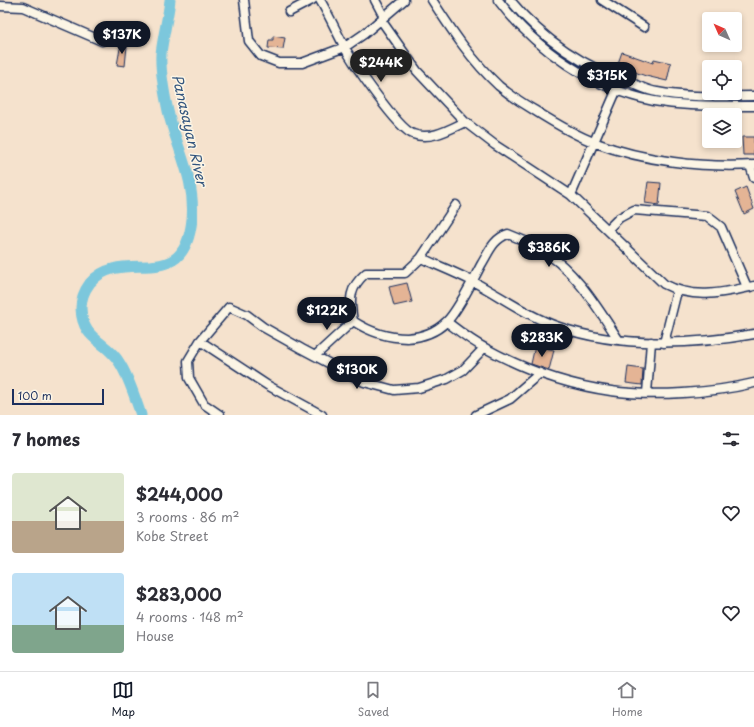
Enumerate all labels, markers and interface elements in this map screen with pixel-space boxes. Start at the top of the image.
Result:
north arrow [702,12,742,52]
map controls [702,12,742,148]
pin: $137K [94,21,150,55]
text: $137K [102,24,142,43]
pin: $244K [353,49,409,83]
text: $244K [359,52,403,71]
button: locate [702,60,742,100]
pin: $315K [579,62,635,96]
text: $315K [587,65,627,84]
water label: Panasayan River [167,72,213,189]
button: layers [702,108,742,148]
pin: $386K [521,234,577,268]
text: $386K [527,237,571,256]
pin: $122K [299,297,355,331]
text: $122K [306,300,348,319]
pin: $283K [514,324,570,358]
text: $283K [520,327,564,346]
pin: $130K [329,356,385,390]
text: $130K [336,359,378,378]
scale bar [12,387,104,406]
text: 100 m [18,387,52,404]
text: 7 homes [12,426,80,452]
icon: filters [720,428,742,450]
text: $244,000 [136,481,223,507]
icon: home [44,489,92,537]
icon: heart [720,502,742,524]
text: 3 rooms · 86 m² [136,507,239,526]
text: Kobe Street [136,526,208,545]
text: $283,000 [136,581,222,607]
icon: home [44,589,92,637]
icon: heart [720,602,742,624]
text: 4 rooms · 148 m² [136,607,244,626]
text: House [136,626,174,645]
tab: Map [111,679,135,720]
tab: Saved [358,679,389,720]
tab: Home [612,679,643,720]

